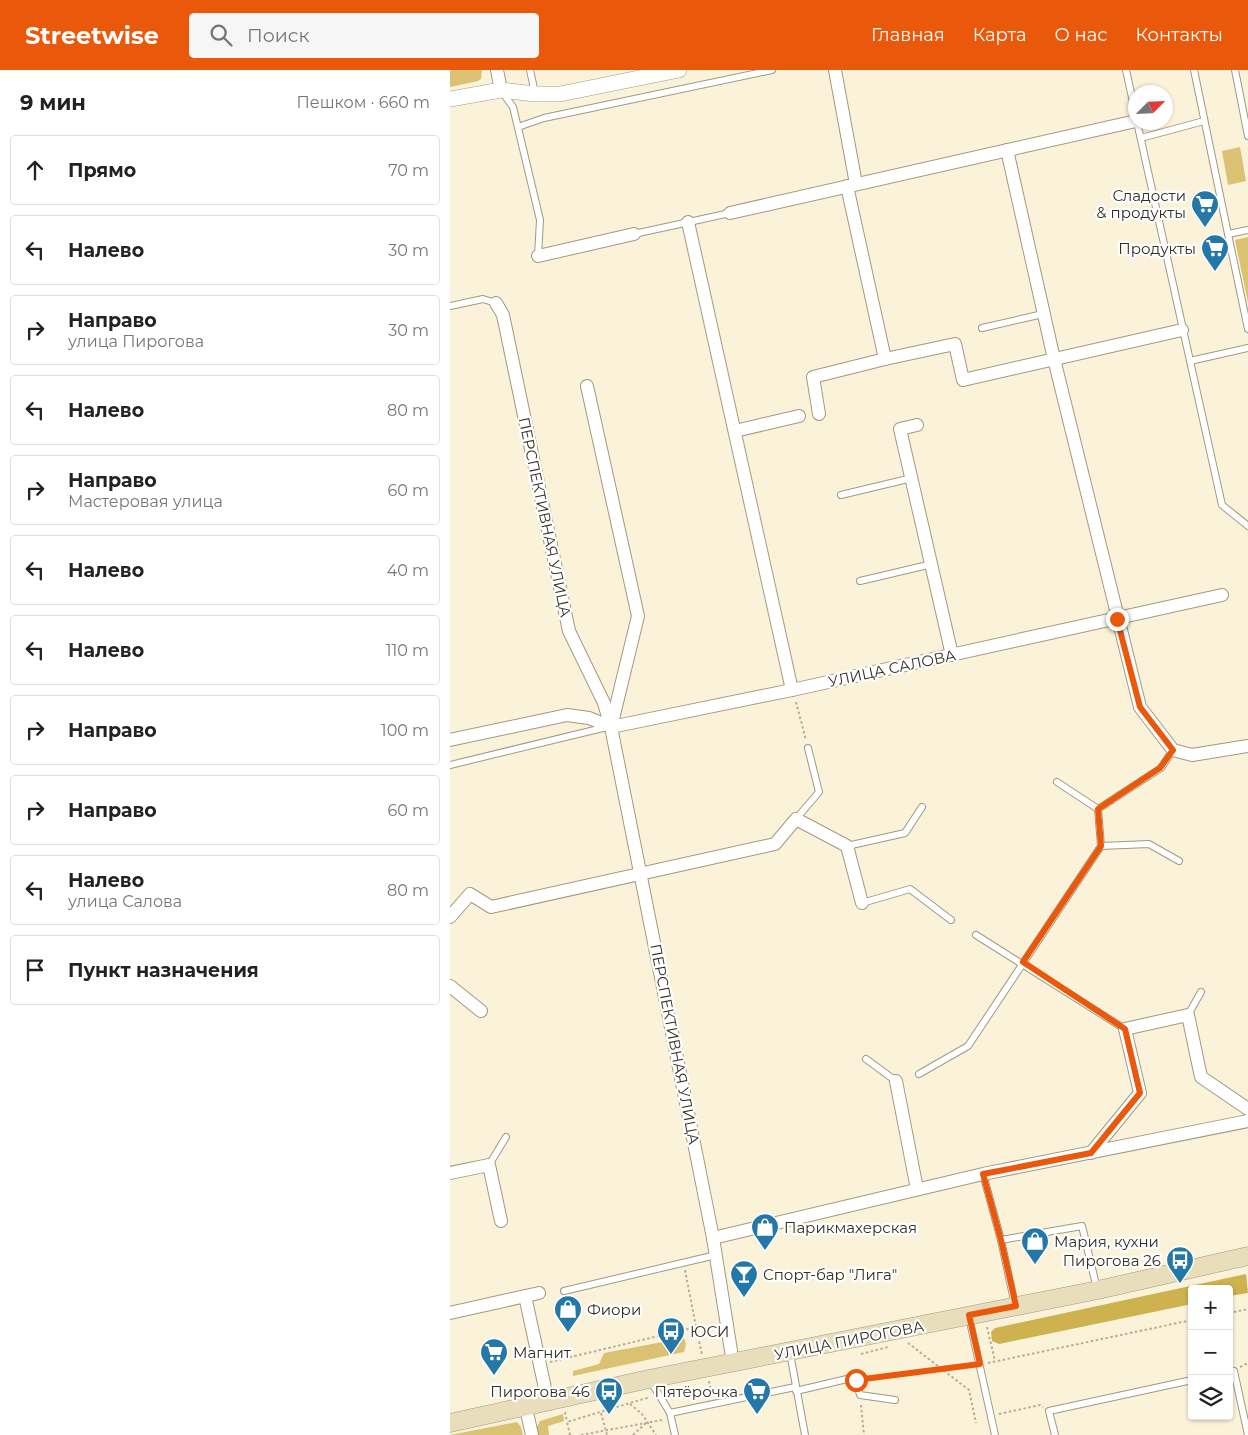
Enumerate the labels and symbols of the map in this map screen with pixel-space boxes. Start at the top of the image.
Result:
north arrow [1128,85,1173,130]
place label: Сладости & продукты [1097,186,1186,222]
supermarket icon: Сладости & продукты [1190,189,1220,228]
supermarket icon: Продукты [1200,233,1230,272]
place label: Продукты [1118,239,1196,258]
street label: ПЕРСПЕКТИВНАЯ УЛИЦА [515,415,575,619]
route end [1106,608,1129,631]
street label: УЛИЦА САЛОВА [826,645,958,691]
street label: ПЕРСПЕКТИВНАЯ УЛИЦА [646,942,704,1146]
shop icon: Парикмахерская [750,1212,780,1251]
place label: Парикмахерская [784,1218,917,1237]
shop icon: Мария, кухни [1020,1226,1050,1265]
place label: Мария, кухни [1054,1232,1159,1251]
bus stop icon: Пирогова 26 [1165,1245,1195,1284]
place label: Пирогова 26 [1063,1251,1161,1270]
bar icon: Спорт-бар "Лига" [729,1259,759,1298]
place label: Спорт-бар "Лига" [763,1265,897,1284]
shop icon: Фиори [553,1294,583,1333]
place label: Фиори [587,1300,641,1319]
bus stop icon: ЮСИ [656,1316,686,1355]
street label: УЛИЦА ПИРОГОВА [773,1316,925,1364]
place label: ЮСИ [690,1322,729,1341]
supermarket icon: Магнит [479,1337,509,1376]
place label: Магнит [513,1343,572,1362]
route start [845,1369,868,1392]
bus stop icon: Пирогова 46 [594,1376,624,1415]
supermarket icon: Пятёрочка [742,1376,772,1415]
place label: Пирогова 46 [490,1382,590,1401]
place label: Пятёрочка [654,1382,738,1401]

